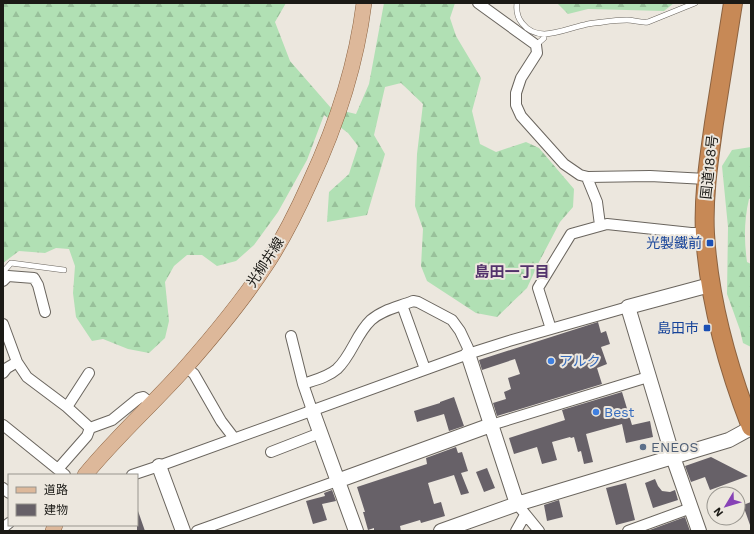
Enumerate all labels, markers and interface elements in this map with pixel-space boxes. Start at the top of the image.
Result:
street label: 国道188号 [698,134,720,200]
street label: 光柳井線 [243,234,287,290]
place label: 光製鐵前 [646,235,702,251]
marker: 光製鐵前 [705,238,715,248]
district label: 島田一丁目 [474,263,550,281]
place label: 島田市 [657,320,699,336]
marker: 島田市 [702,323,712,333]
place label: アルク [559,353,601,369]
marker: アルク [546,356,556,366]
place label: Best [604,404,635,420]
marker: Best [591,407,601,417]
place label: ENEOS [651,439,698,455]
marker: ENEOS [638,442,648,452]
legend [8,474,138,526]
text: 道路 [44,483,68,497]
north arrow [706,486,746,526]
text: 建物 [44,503,68,517]
text: N [711,505,726,519]

